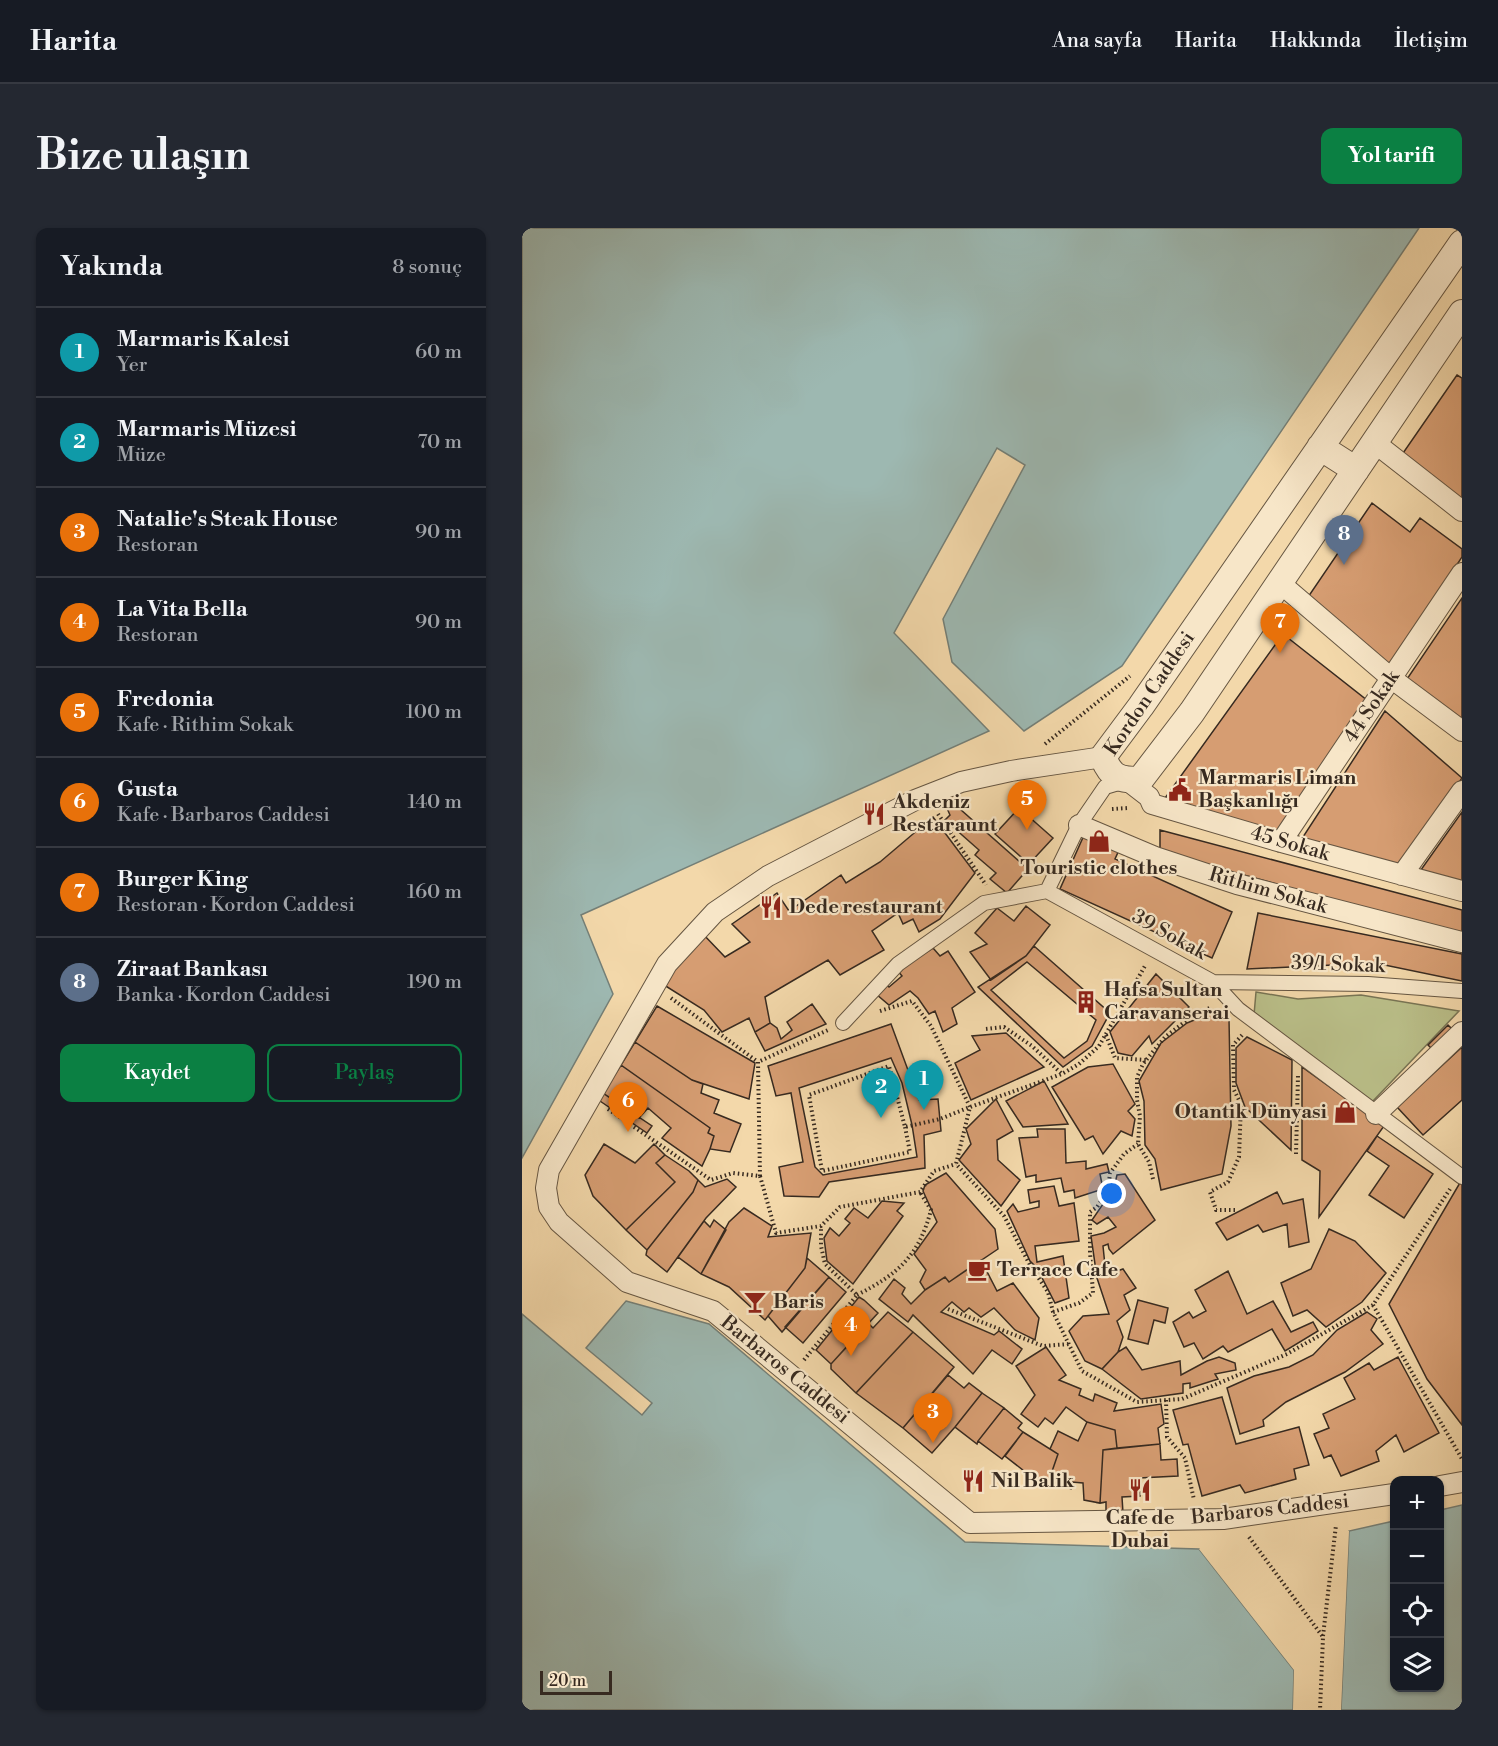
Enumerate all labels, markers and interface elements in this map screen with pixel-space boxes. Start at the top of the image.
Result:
text: Harita [30,24,117,59]
text: Ana sayfa [1052,28,1142,54]
text: Harita [1175,28,1237,54]
text: Hakkında [1270,28,1361,54]
text: İletişim [1394,28,1468,54]
button: Yol tarifi [1321,128,1462,184]
text: Bize ulaşın [36,130,250,183]
text: Yakında [60,251,163,283]
text: 8 sonuç [392,255,462,280]
text: Marmaris Kalesi [117,326,290,353]
text: 1 [75,340,84,365]
text: 60 m [415,340,462,365]
text: Yer [117,353,147,378]
text: Marmaris Müzesi [117,416,296,443]
text: 2 [73,430,86,455]
text: 70 m [418,430,462,455]
text: Müze [117,443,166,468]
text: Natalie's Steak House [117,506,338,533]
pin: 8 [1324,516,1364,565]
text: 3 [73,520,86,545]
text: 90 m [415,520,462,545]
text: Restoran [117,533,198,558]
text: La Vita Bella [117,596,248,623]
pin: 7 [1260,604,1299,653]
text: 4 [73,610,86,635]
text: 90 m [415,610,462,635]
text: Restoran [117,623,198,648]
street label: Kordon Caddesi [1099,627,1201,761]
street label: 44 Sokak [1339,664,1406,748]
text: Fredonia [117,686,214,713]
text: 5 [73,700,86,725]
text: 100 m [406,700,462,725]
text: Kafe · Rithim Sokak [117,713,293,738]
place label: Marmaris Liman Başkanlığı [1198,766,1357,814]
text: Gusta [117,776,178,803]
public building icon: Marmaris Liman Başkanlığı [1167,777,1193,803]
pin: 5 [1008,780,1046,830]
text: 6 [73,790,86,815]
text: 140 m [407,790,462,815]
place label: Akdeniz Restaraunt [891,790,998,838]
restaurant icon: Akdeniz Restaraunt [861,801,887,827]
text: Kafe · Barbaros Caddesi [117,803,330,828]
street label: 45 Sokak [1247,821,1334,868]
shop icon: Touristic clothes [1086,828,1112,854]
place label: Touristic clothes [1021,856,1177,881]
street label: Rithim Sokak [1206,862,1332,920]
text: Burger King [117,866,248,893]
text: 7 [74,880,85,905]
text: 160 m [407,880,462,905]
text: Restoran · Kordon Caddesi [117,893,355,918]
restaurant icon: Dede restaurant [758,894,784,920]
place label: Dede restaurant [789,895,944,920]
street label: 39 Sokak [1127,904,1212,966]
street label: 39/1 Sokak [1291,951,1387,979]
text: Ziraat Bankası [117,956,268,983]
text: 8 [73,970,86,995]
text: 190 m [407,970,462,995]
place label: Hafsa Sultan Caravanserai [1104,978,1230,1026]
text: Banka · Kordon Caddesi [117,983,331,1008]
building icon: Hafsa Sultan Caravanserai [1073,989,1099,1015]
button: Kaydet [60,1044,255,1102]
button: Paylaş [267,1044,462,1102]
pin: 1 [904,1060,944,1110]
pin: 2 [862,1068,900,1118]
pin: 6 [608,1082,648,1132]
shop icon: Otantik Dünyasi [1332,1099,1358,1125]
place label: Otantik Dünyasi [1174,1100,1328,1125]
your location [1097,1179,1126,1208]
cafe icon: Terrace Cafe [966,1257,992,1283]
place label: Terrace Cafe [997,1258,1118,1283]
bar icon: Baris [742,1289,768,1315]
place label: Baris [773,1290,824,1315]
pin: 4 [832,1306,870,1356]
street label: Barbaros Caddesi [715,1310,855,1430]
pin: 3 [914,1394,952,1443]
restaurant icon: Nil Balik [960,1468,986,1494]
place label: Nil Balik [991,1469,1075,1494]
map controls [1390,1476,1444,1692]
button: + [1390,1476,1444,1530]
restaurant icon: Cafe de Dubai [1127,1477,1153,1503]
street label: Barbaros Caddesi [1189,1489,1351,1531]
place label: Cafe de Dubai [1105,1506,1175,1554]
button: − [1390,1530,1444,1584]
button: locate [1390,1584,1444,1638]
button: layers [1390,1638,1444,1692]
scale bar [540,1668,612,1696]
text: 20 m [549,1671,586,1691]

